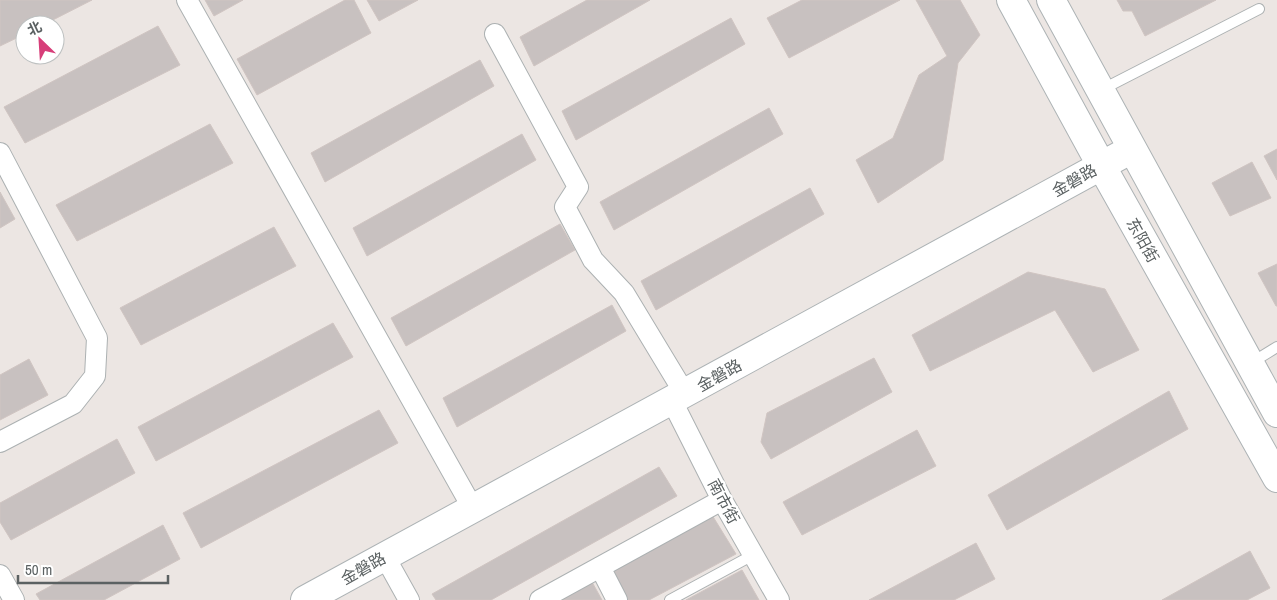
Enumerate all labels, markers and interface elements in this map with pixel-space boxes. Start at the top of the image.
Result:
north arrow [15,15,65,65]
text: 北 [24,17,45,39]
street label: 金磐路 [1048,159,1100,201]
street label: 东阳街 [1122,214,1164,266]
street label: 金磐路 [693,354,745,396]
street label: 南市街 [703,475,745,527]
street label: 金磐路 [337,547,389,589]
scale bar [18,552,168,584]
text: 50 m [25,559,52,580]

